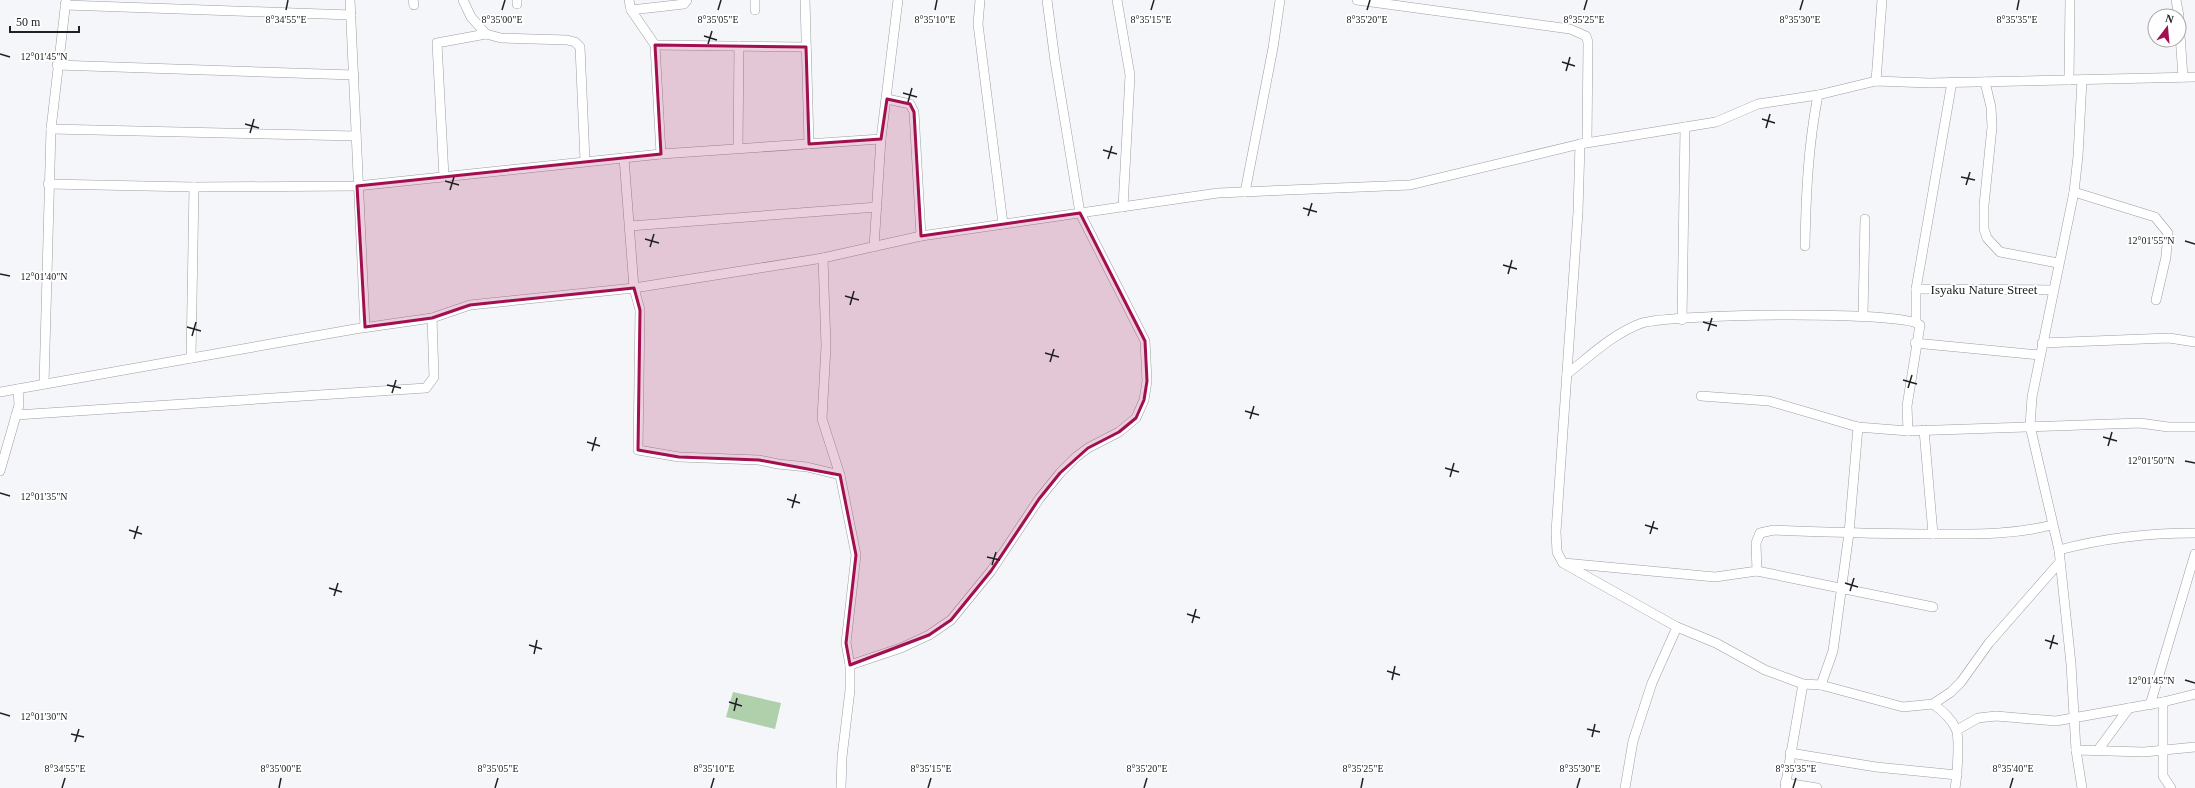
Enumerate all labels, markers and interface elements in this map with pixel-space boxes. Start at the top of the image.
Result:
scale bar [10,8,79,34]
north arrow [2147,8,2187,48]
text: N [2164,12,2175,25]
text: 8°34'55"E [266,14,307,25]
text: 8°35'00"E [482,14,523,25]
text: 8°35'05"E [698,14,739,25]
text: 8°35'10"E [915,14,956,25]
text: 8°35'15"E [1131,14,1172,25]
text: 8°35'20"E [1347,14,1388,25]
text: 8°35'25"E [1564,14,1605,25]
text: 8°35'30"E [1780,14,1821,25]
text: 8°35'35"E [1997,14,2038,25]
text: 50 m [16,15,41,29]
text: 12°01'45"N [20,51,68,62]
text: 12°01'55"N [2127,235,2175,246]
text: 12°01'40"N [20,271,68,282]
street label: Isyaku Nature Street [1931,282,2038,297]
text: 12°01'50"N [2127,455,2175,466]
text: 12°01'35"N [20,491,68,502]
text: 12°01'45"N [2127,675,2175,686]
text: 12°01'30"N [20,711,68,722]
text: 8°34'55"E [45,763,86,774]
text: 8°35'00"E [261,763,302,774]
text: 8°35'05"E [478,763,519,774]
text: 8°35'10"E [694,763,735,774]
text: 8°35'15"E [911,763,952,774]
text: 8°35'20"E [1127,763,1168,774]
text: 8°35'25"E [1343,763,1384,774]
text: 8°35'30"E [1560,763,1601,774]
text: 8°35'35"E [1776,763,1817,774]
text: 8°35'40"E [1993,763,2034,774]

